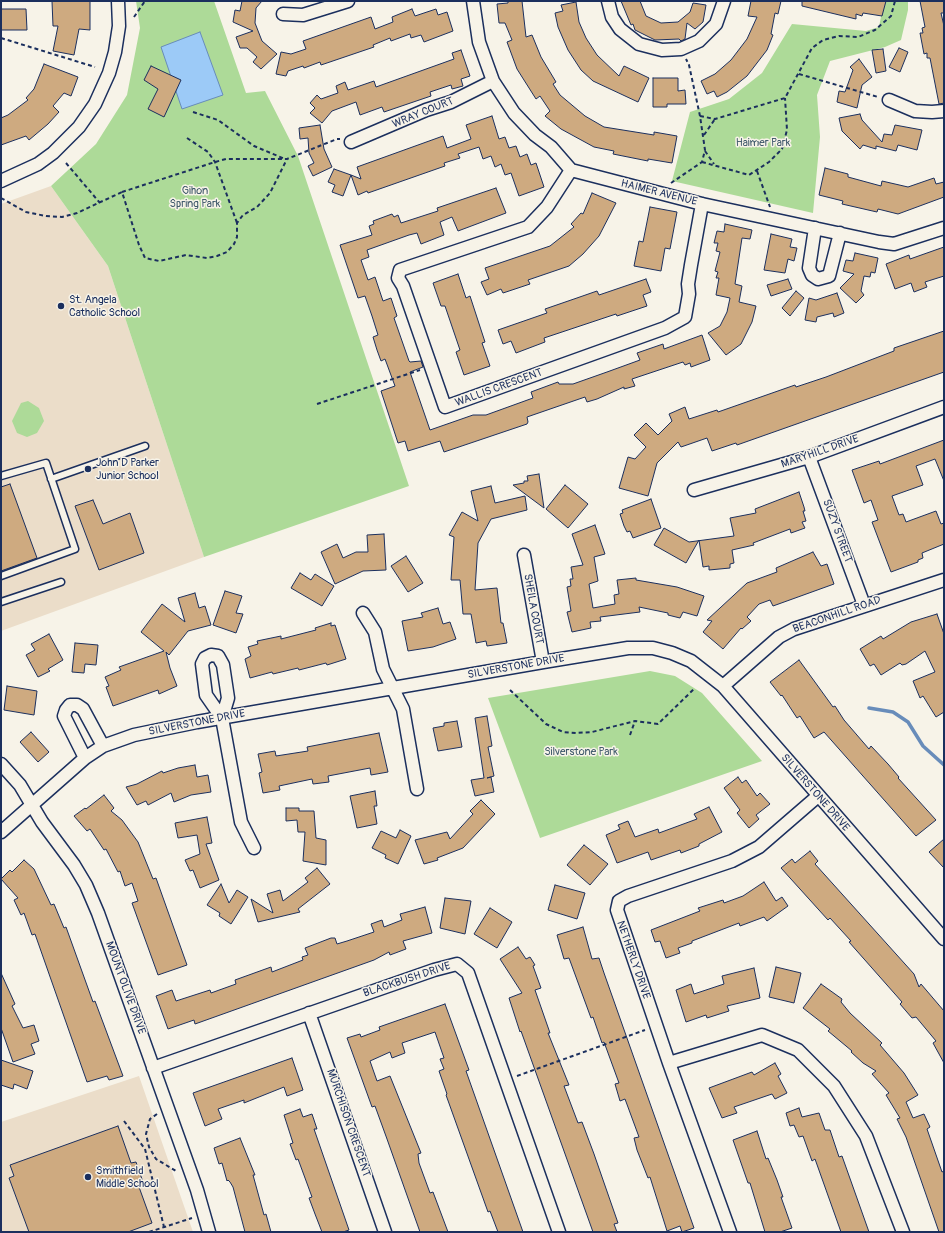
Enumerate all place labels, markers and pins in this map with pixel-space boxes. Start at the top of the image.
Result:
place label: St. Angela Catholic School [69,293,140,319]
marker: St. Angela Catholic School [56,301,66,311]
place label: John D Parker Junior School [96,456,159,482]
marker: John D Parker Junior School [83,464,93,474]
place label: Smithfield Middle School [96,1164,159,1190]
marker: Smithfield Middle School [83,1172,93,1182]

